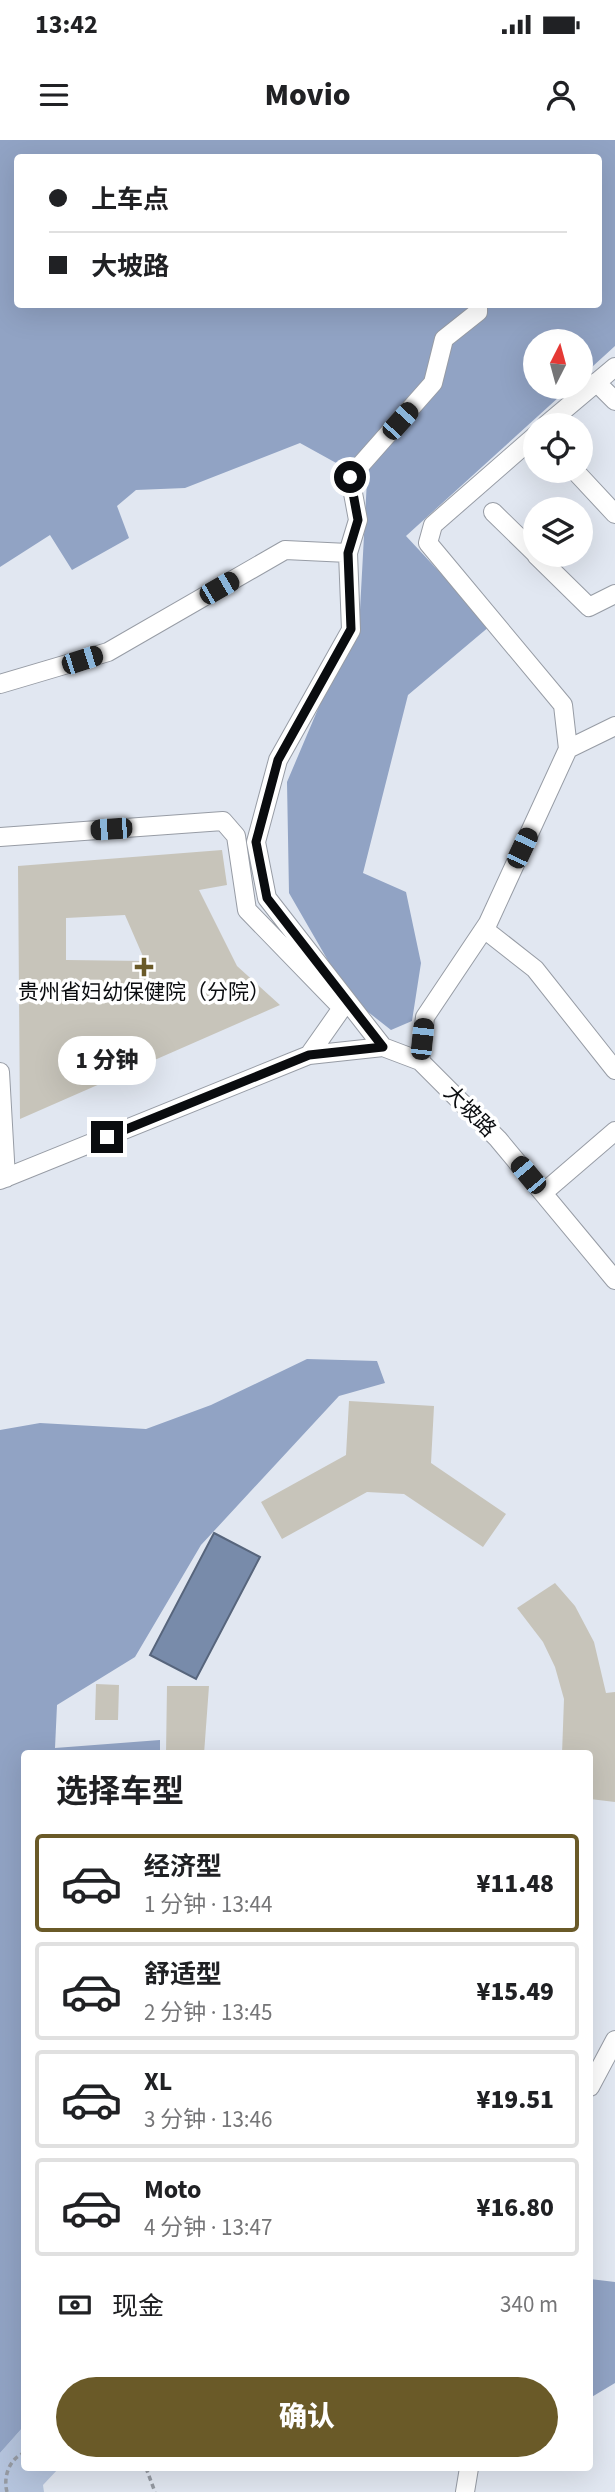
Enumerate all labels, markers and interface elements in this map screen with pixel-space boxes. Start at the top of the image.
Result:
text: 13:42 [35,6,98,43]
text: Movio [264,72,351,118]
icon: menu [35,76,73,114]
icon: person [542,76,580,114]
text: 上车点 [91,181,169,218]
text: 大坡路 [91,248,169,285]
north arrow [523,329,593,399]
map controls [523,329,593,567]
car [379,398,422,444]
button: locate [523,413,593,483]
route start [334,461,366,493]
button: layers [523,497,593,567]
car [196,568,243,608]
car [59,644,106,676]
car [90,817,133,841]
car [504,825,541,871]
marker: 贵州省妇幼保健院（分院） [134,957,154,977]
place label: 贵州省妇幼保健院（分院） [18,977,270,1007]
car [410,1017,435,1061]
callout: 1 分钟 [58,1035,156,1084]
text: 1 分钟 [76,1044,138,1077]
street label: 大坡路 [437,1078,503,1144]
route end [91,1121,123,1153]
car [507,1152,550,1198]
text: 选择车型 [56,1769,184,1815]
text: 经济型 [144,1848,222,1885]
icon: car [60,1852,123,1915]
text: ¥11.48 [477,1865,554,1902]
text: 1 分钟 · 13:44 [144,1888,272,1921]
text: 舒适型 [144,1956,222,1993]
icon: car [60,1960,123,2023]
text: ¥15.49 [477,1973,554,2010]
text: 2 分钟 · 13:45 [144,1996,272,2029]
text: XL [144,2063,172,2100]
icon: car [60,2068,123,2131]
text: ¥19.51 [477,2081,554,2118]
text: 3 分钟 · 13:46 [144,2103,272,2136]
text: Moto [144,2171,201,2208]
icon: car [60,2176,123,2239]
text: ¥16.80 [477,2189,554,2226]
text: 4 分钟 · 13:47 [144,2211,272,2244]
icon: cash [56,2286,94,2324]
text: 现金 [112,2288,164,2325]
text: 340 m [500,2288,558,2321]
button: 确认 [56,2377,558,2457]

